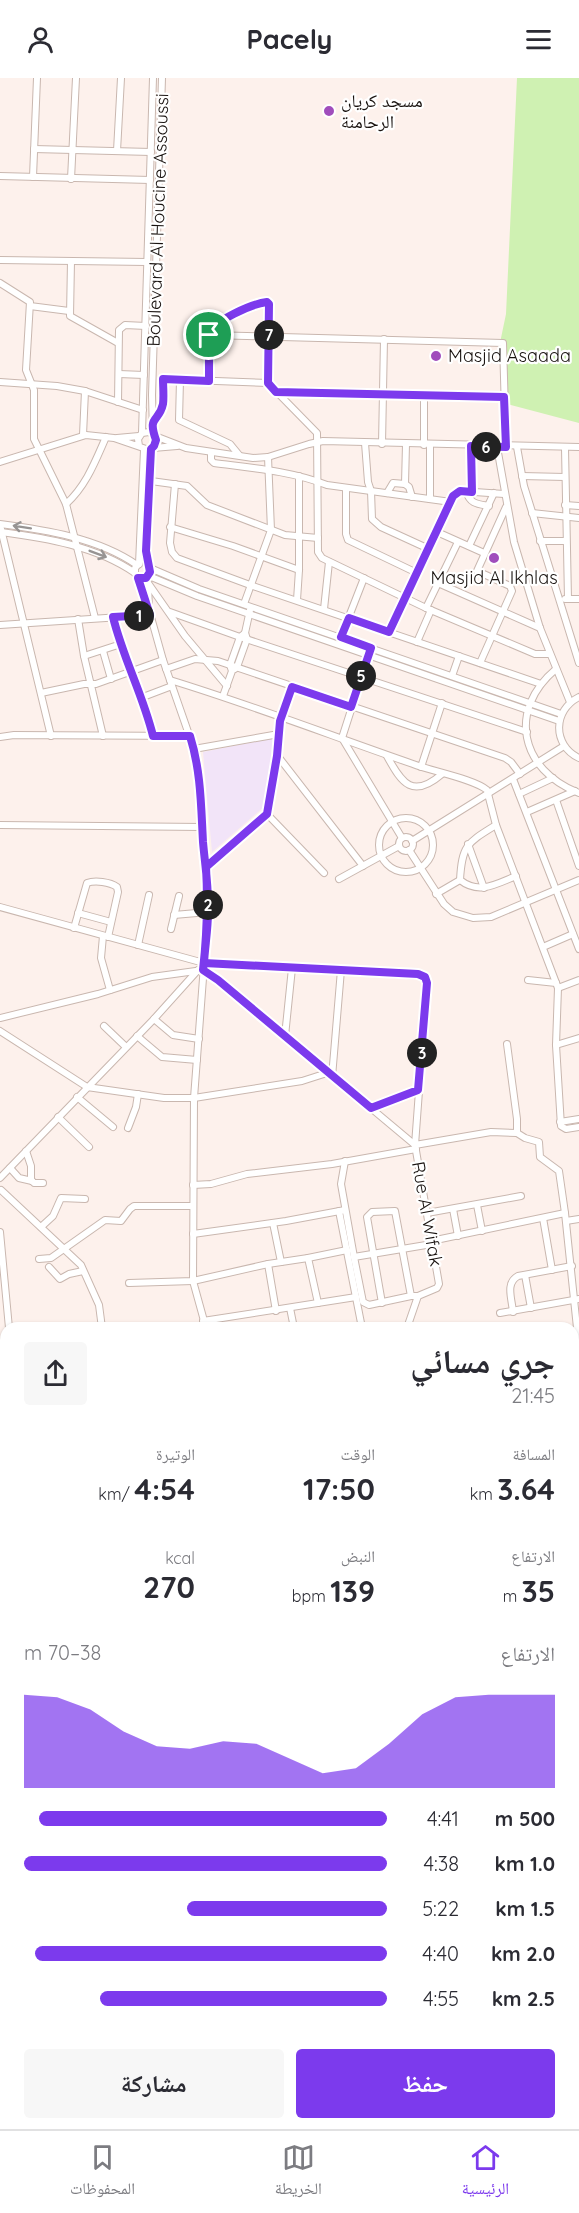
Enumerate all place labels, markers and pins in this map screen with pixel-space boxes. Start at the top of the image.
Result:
place label: مسجد كريان الرحامنة [341,89,423,133]
marker: مسجد كريان الرحامنة [322,104,336,118]
pin [183,309,234,360]
pin: 7 [254,320,284,350]
place label: Masjid Asaada [448,344,571,367]
marker: Masjid Asaada [429,349,443,363]
pin: 6 [471,432,501,462]
marker: Masjid Al Ikhlas [487,551,501,565]
place label: Masjid Al Ikhlas [430,566,558,589]
pin: 1 [124,601,154,631]
pin: 5 [346,661,376,691]
pin: 2 [193,890,223,920]
pin: 3 [407,1038,437,1068]

